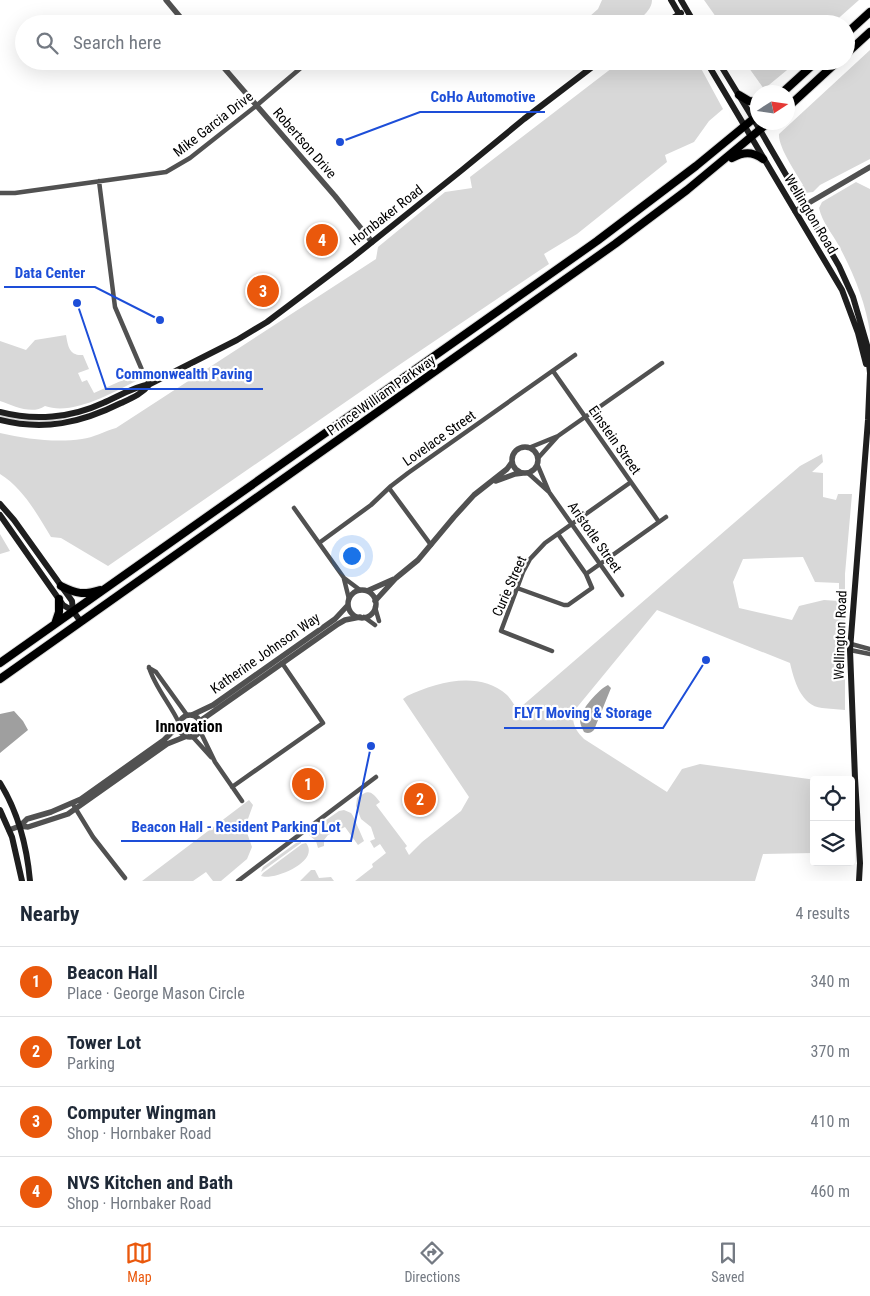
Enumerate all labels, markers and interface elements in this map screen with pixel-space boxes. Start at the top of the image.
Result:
search box [15,15,855,70]
icon: search [33,29,61,57]
text: Search here [73,31,161,54]
callout: CoHo Automotive [420,82,545,112]
north arrow [750,85,795,130]
street label: Mike Garcia Drive [170,88,256,160]
text: CoHo Automotive [430,88,536,106]
street label: Robertson Drive [270,105,340,182]
street label: Wellington Road [781,172,841,256]
street label: Hornbaker Road [346,181,426,249]
pin: 4 [306,221,338,259]
callout: Data Center [4,257,95,287]
text: Data Center [15,264,85,282]
pin: 3 [247,272,279,310]
street label: Prince William Parkway [324,351,438,438]
callout: Commonwealth Paving [106,359,263,389]
text: Commonwealth Paving [116,365,252,383]
street label: Einstein Street [585,403,645,477]
street label: Lovelace Street [400,407,478,469]
street label: Aristotle Street [565,498,625,576]
your location [339,543,365,569]
street label: Curie Street [489,553,529,619]
street label: Wellington Road [830,590,850,680]
street label: Katherine Johnson Way [207,609,323,697]
callout: FLYT Moving & Storage [504,698,663,728]
text: FLYT Moving & Storage [514,704,652,722]
district label: Innovation [155,717,223,736]
pin: 1 [292,765,324,803]
map controls [810,776,855,866]
button: locate [810,776,855,821]
pin: 2 [404,780,436,818]
callout: Beacon Hall - Resident Parking Lot [121,811,351,841]
text: Beacon Hall - Resident Parking Lot [131,818,341,836]
button: layers [810,821,855,866]
text: Nearby [20,902,79,926]
text: 4 results [795,904,850,923]
text: Beacon Hall [67,961,158,984]
text: 1 [32,972,40,991]
text: 340 m [811,972,850,991]
text: Place · George Mason Circle [67,984,245,1003]
text: Tower Lot [67,1031,141,1054]
text: 2 [32,1042,40,1061]
text: 370 m [811,1042,850,1061]
text: Parking [67,1054,115,1073]
text: Computer Wingman [67,1101,216,1124]
text: 3 [32,1112,40,1131]
text: 410 m [811,1112,850,1131]
text: Shop · Hornbaker Road [67,1124,212,1143]
text: NVS Kitchen and Bath [67,1171,233,1194]
text: 4 [32,1182,40,1201]
text: 460 m [811,1182,850,1201]
text: Shop · Hornbaker Road [67,1194,212,1213]
tab: Map [125,1239,153,1285]
tab: Directions [404,1239,460,1285]
tab: Saved [711,1239,745,1285]

